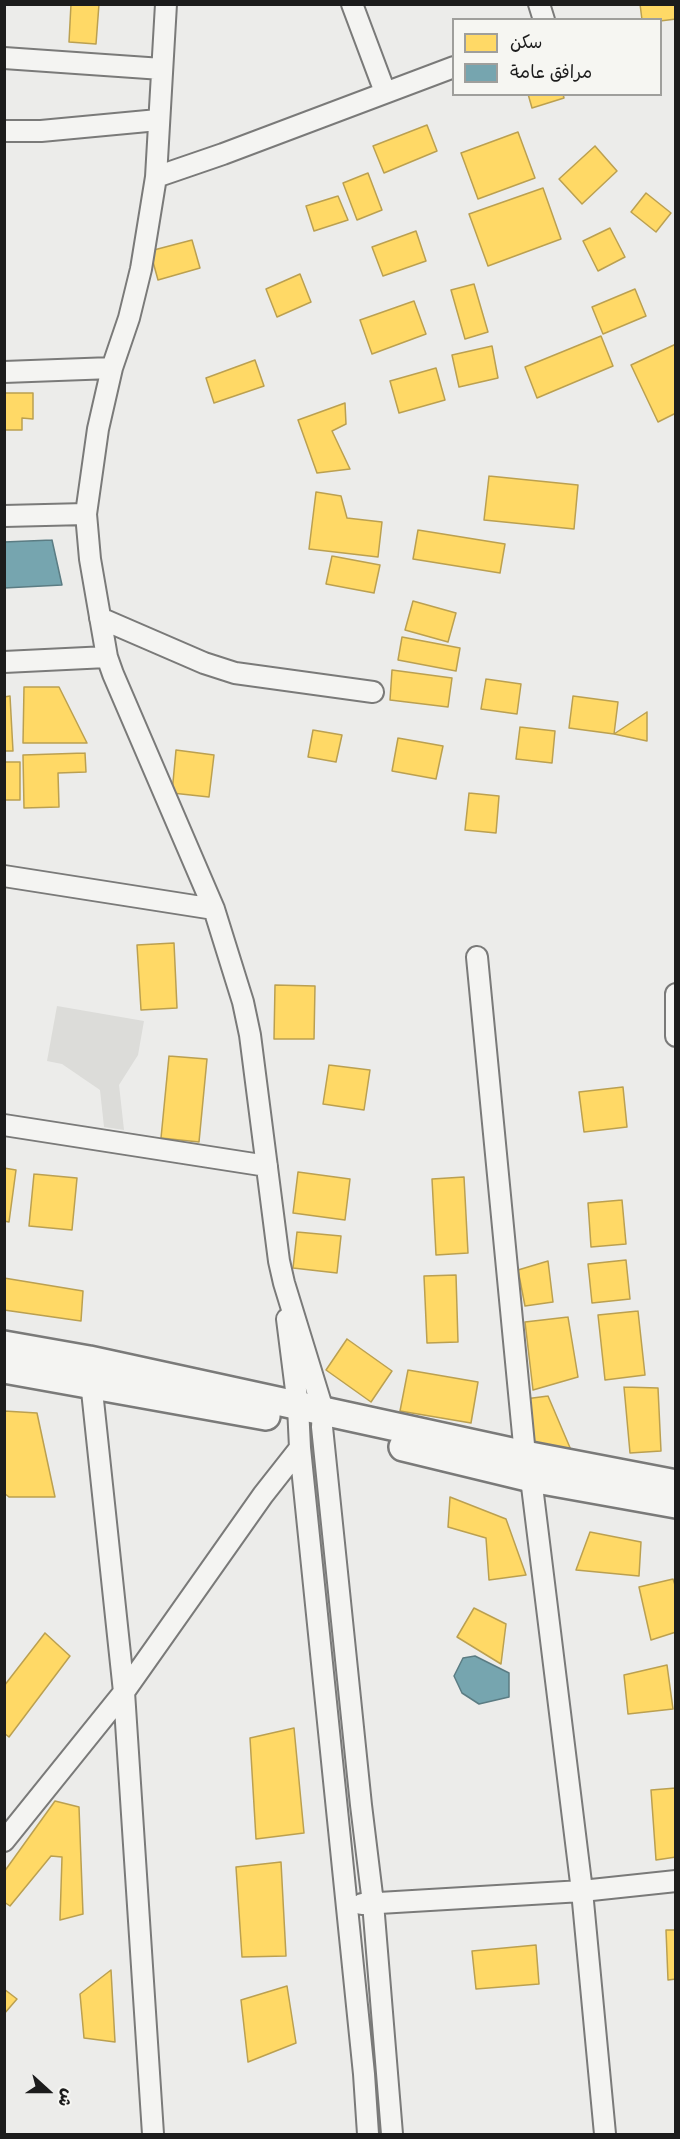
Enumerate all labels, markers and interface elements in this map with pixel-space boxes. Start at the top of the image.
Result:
legend [452,18,662,96]
text: سكن [510,31,542,55]
text: مرافق عامة [510,61,592,85]
north arrow [18,2061,78,2121]
text: ش [52,2086,78,2110]

